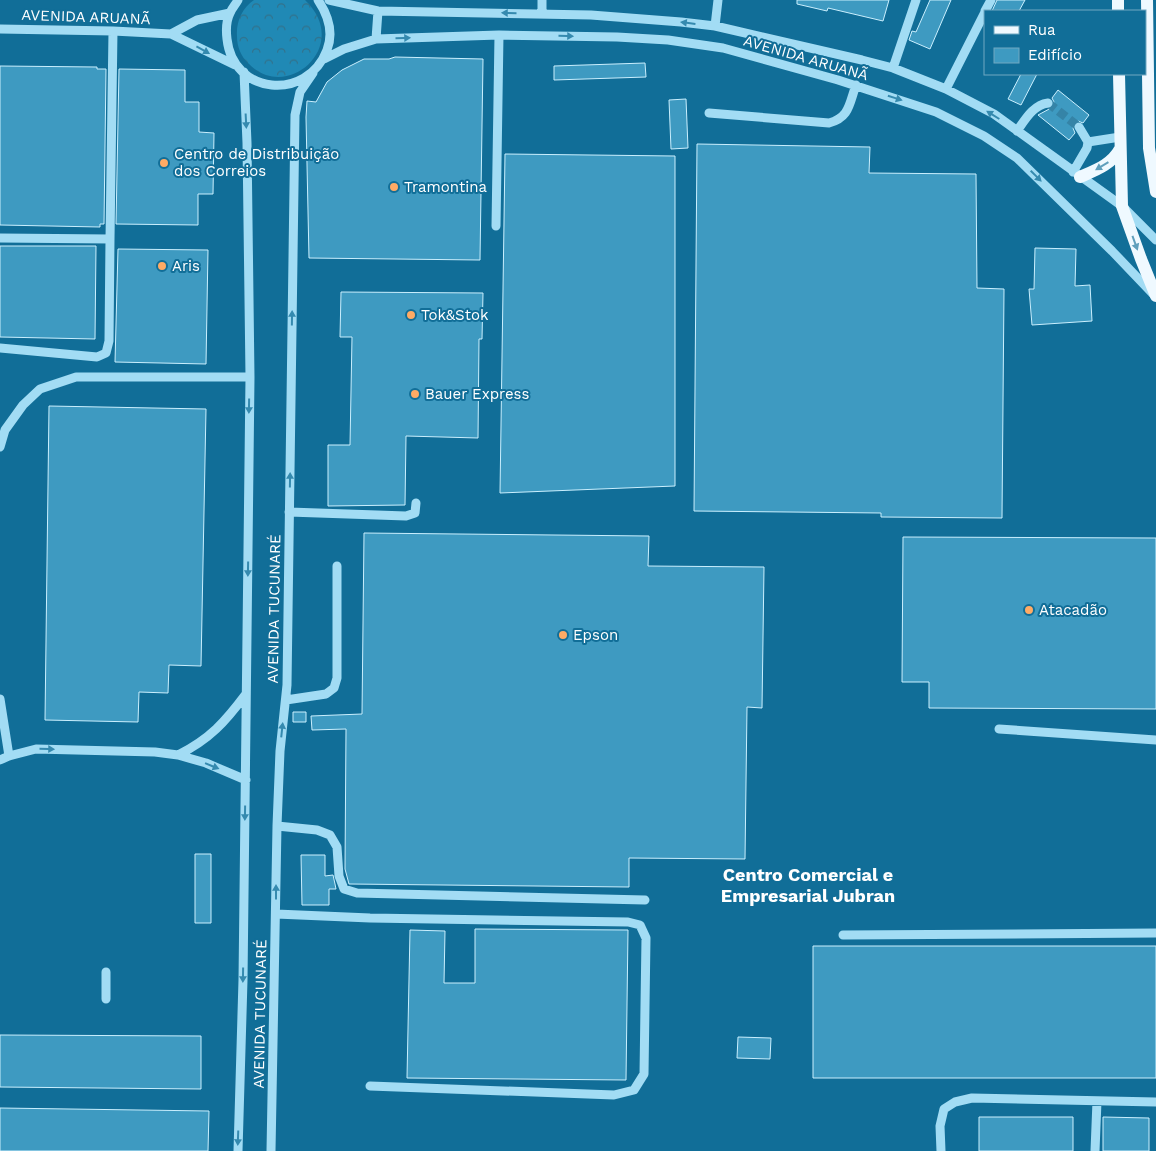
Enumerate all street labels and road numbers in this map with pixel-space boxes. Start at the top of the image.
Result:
street label: AVENIDA ARUANÃ [21,6,151,28]
street label: AVENIDA ARUANÃ [742,32,871,84]
street label: AVENIDA TUCUNARÉ [264,534,284,684]
street label: AVENIDA TUCUNARÉ [250,939,270,1089]

